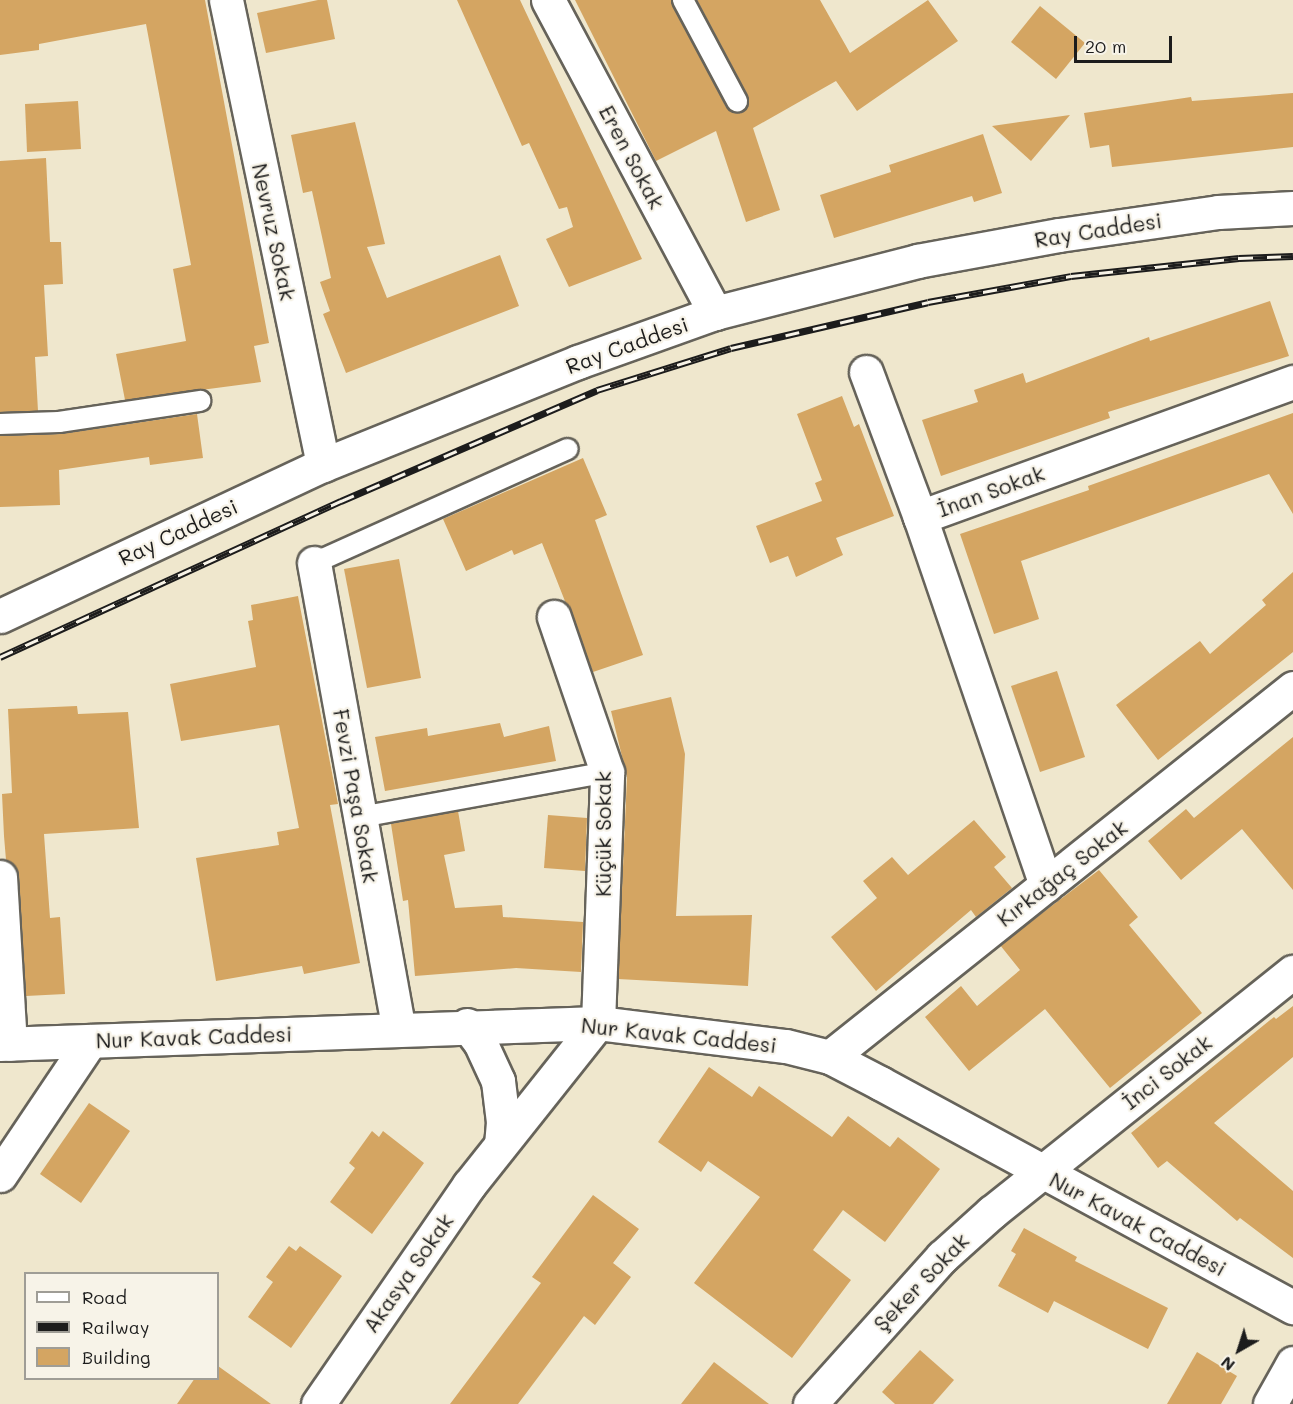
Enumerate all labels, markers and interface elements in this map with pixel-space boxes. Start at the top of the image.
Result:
scale bar [1077,24,1174,62]
text: 20 m [1085,34,1126,58]
street label: Eren Sokak [594,101,670,213]
street label: Nevruz Sokak [247,161,301,303]
street label: Ray Caddesi [1033,207,1163,253]
street label: Ray Caddesi [562,311,692,379]
street label: İnan Sokak [934,460,1048,522]
street label: Ray Caddesi [114,493,242,571]
street label: Fevzi Paşa Sokak [328,707,384,885]
street label: Küçük Sokak [590,771,616,897]
street label: Kırkağaç Sokak [992,814,1132,932]
street label: Nur Kavak Caddesi [580,1012,778,1058]
street label: Nur Kavak Caddesi [95,1021,293,1053]
street label: İnci Sokak [1117,1029,1217,1115]
street label: Nur Kavak Caddesi [1045,1167,1231,1281]
street label: Akasya Sokak [358,1209,458,1337]
street label: Şeker Sokak [868,1228,974,1336]
legend [24,1272,219,1380]
text: Road [82,1285,127,1309]
text: Railway [82,1315,149,1339]
north arrow [1209,1320,1269,1380]
text: Building [82,1345,150,1369]
text: N [1216,1352,1239,1376]

